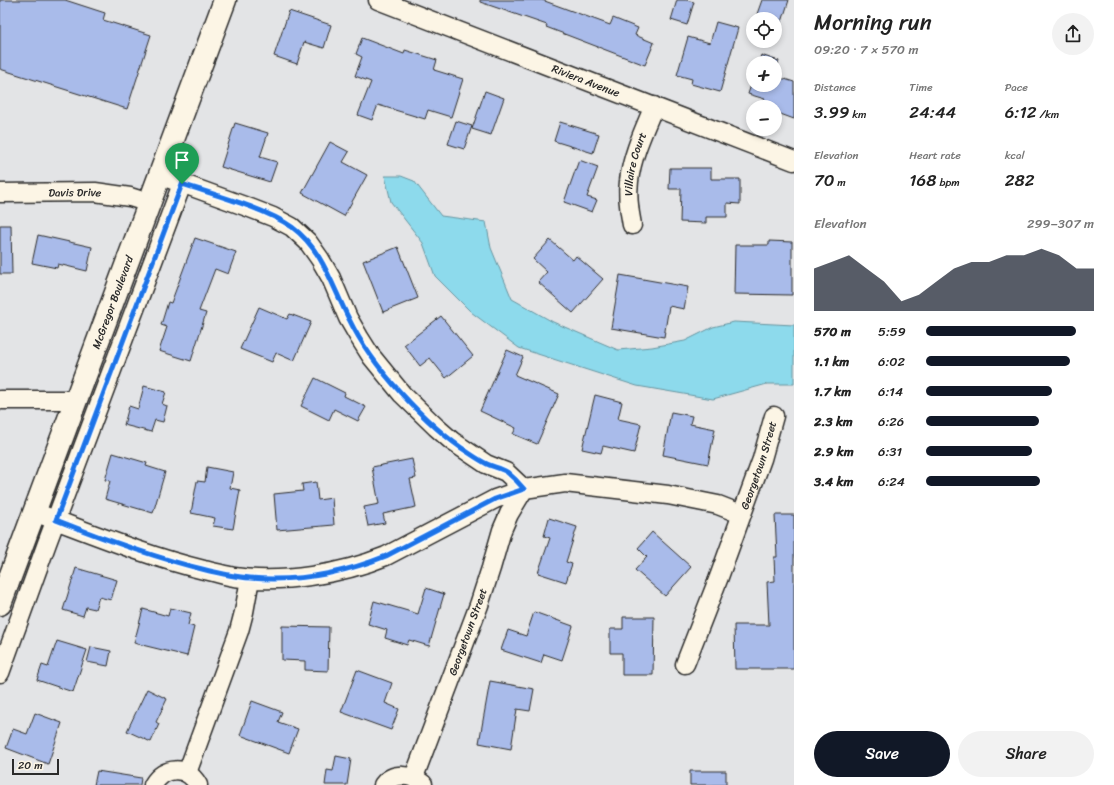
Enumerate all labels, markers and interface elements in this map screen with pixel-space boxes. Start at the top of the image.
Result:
text: Morning run [814,3,932,42]
map controls [746,12,782,136]
button: locate [746,12,782,48]
button: share [1052,13,1094,55]
text: 09:20 · 7 × 570 m [814,38,918,61]
button: + [746,56,782,92]
street label: Riviera Avenue [549,59,623,102]
text: Distance [814,78,856,97]
text: Time [909,78,933,97]
text: Pace [1005,78,1028,97]
text: 3.99 [814,97,849,127]
text: 24:44 [909,97,956,127]
text: 6:12 [1005,97,1037,127]
button: − [746,100,782,136]
text: km [849,105,867,124]
text: /km [1037,105,1059,124]
street label: Villaire Court [619,129,652,196]
pin [165,143,199,184]
text: Elevation [814,146,859,165]
text: Heart rate [909,146,961,165]
text: kcal [1005,146,1025,165]
icon: arrive [171,149,193,171]
text: 70 [814,165,834,195]
text: 168 [909,165,937,195]
text: 282 [1005,165,1035,195]
text: m [834,173,846,192]
text: bpm [937,173,960,192]
street label: Davis Drive [48,182,103,202]
text: Elevation [814,212,867,235]
text: 299–307 m [1027,212,1094,235]
street label: McGregor Boulevard [86,252,139,352]
text: 570 m [814,320,851,343]
text: 5:59 [878,320,906,343]
text: 1.1 km [814,350,849,373]
text: 6:02 [878,350,905,373]
text: 1.7 km [814,380,851,403]
text: 6:14 [878,380,903,403]
text: 2.3 km [814,410,853,433]
text: 6:26 [878,410,904,433]
street label: Georgetown Street [735,419,782,512]
text: 2.9 km [814,440,854,463]
text: 6:31 [878,440,902,463]
text: 3.4 km [814,470,853,493]
text: 6:24 [878,470,905,493]
street label: Georgetown Street [443,585,493,678]
button: Save [814,731,950,777]
button: Share [958,731,1094,777]
text: 20 m [18,756,43,775]
scale bar [12,757,59,776]

